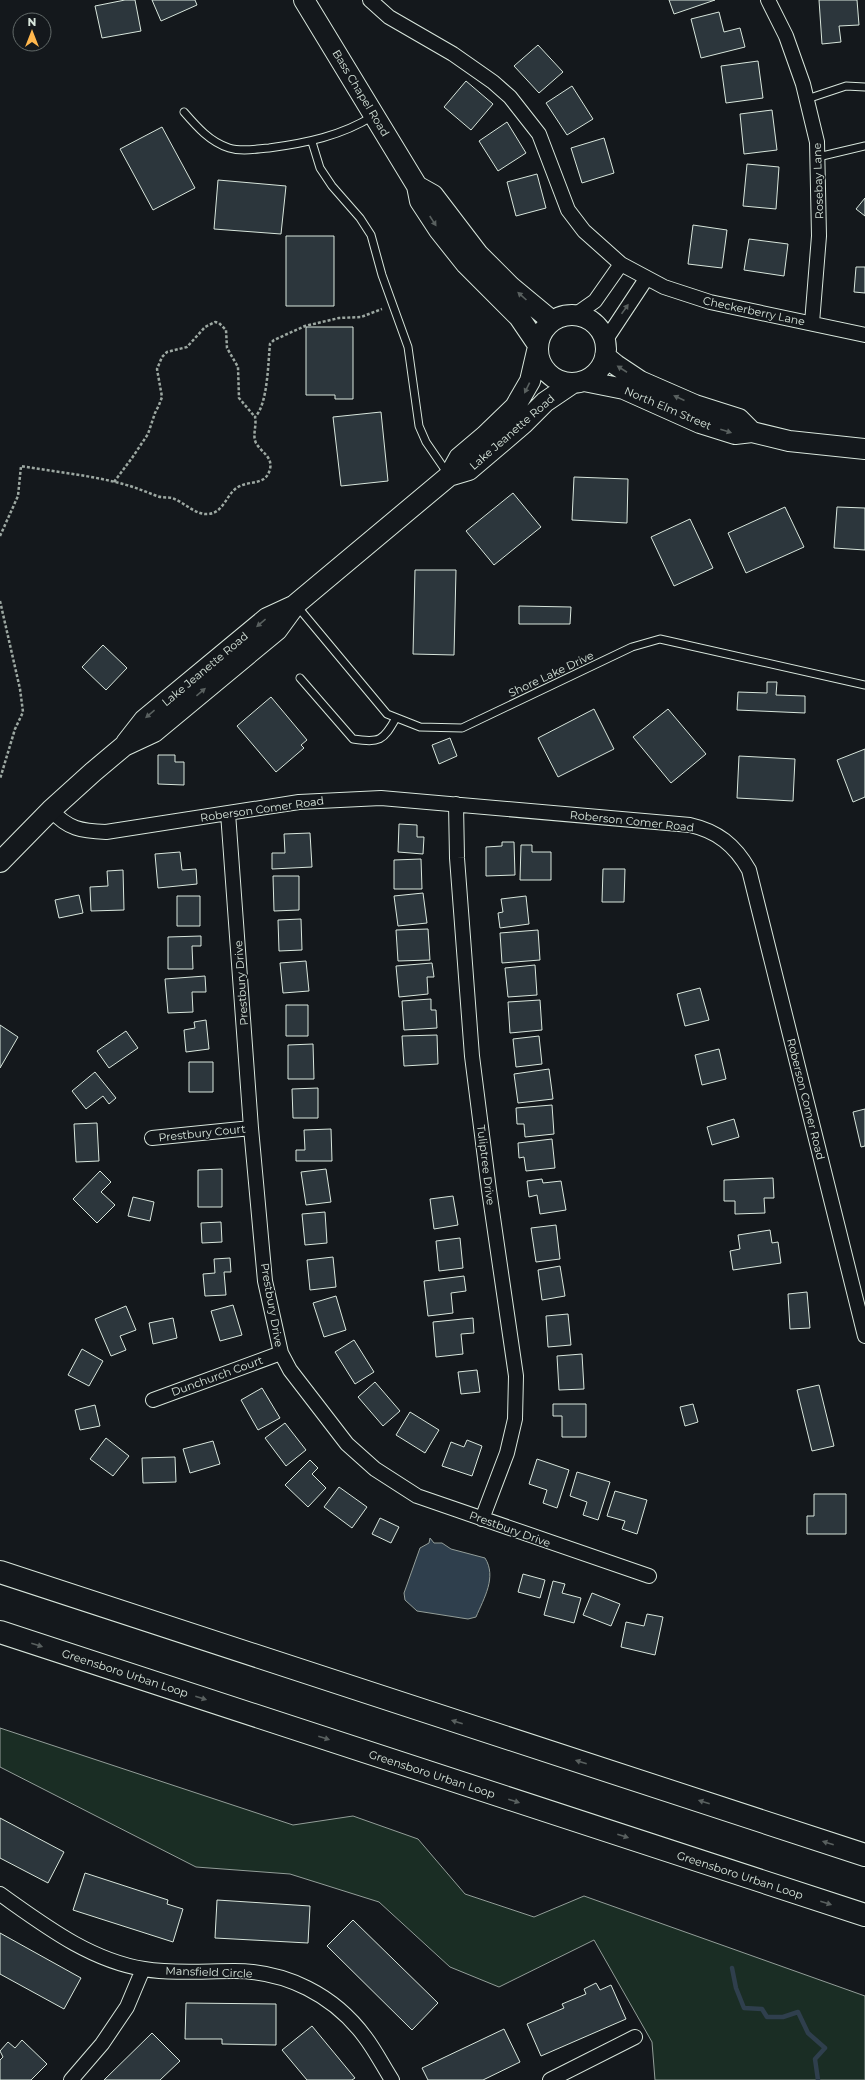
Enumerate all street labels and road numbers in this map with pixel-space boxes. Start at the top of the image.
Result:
street label: Bass Chapel Road [330,47,392,139]
street label: Rosebay Lane [810,142,826,219]
street label: Checkerberry Lane [702,293,807,329]
street label: North Elm Street [622,383,714,433]
street label: Lake Jeanette Road [467,391,557,473]
street label: Lake Jeanette Road [159,629,251,709]
street label: Shore Lake Drive [506,648,596,700]
street label: Roberson Comer Road [199,793,325,825]
street label: Roberson Comer Road [569,808,695,834]
street label: Prestbury Drive [231,940,251,1026]
street label: Roberson Comer Road [784,1037,828,1161]
street label: Prestbury Court [158,1121,247,1145]
street label: Tuliptree Drive [474,1124,498,1206]
street label: Prestbury Drive [258,1262,286,1349]
street label: Dunchurch Court [169,1353,265,1399]
street label: Prestbury Drive [468,1508,553,1550]
street label: Greensboro Urban Loop [60,1646,190,1700]
street label: Greensboro Urban Loop [367,1747,497,1801]
street label: Greensboro Urban Loop [675,1848,805,1902]
street label: Mansfield Circle [165,1963,253,1981]

